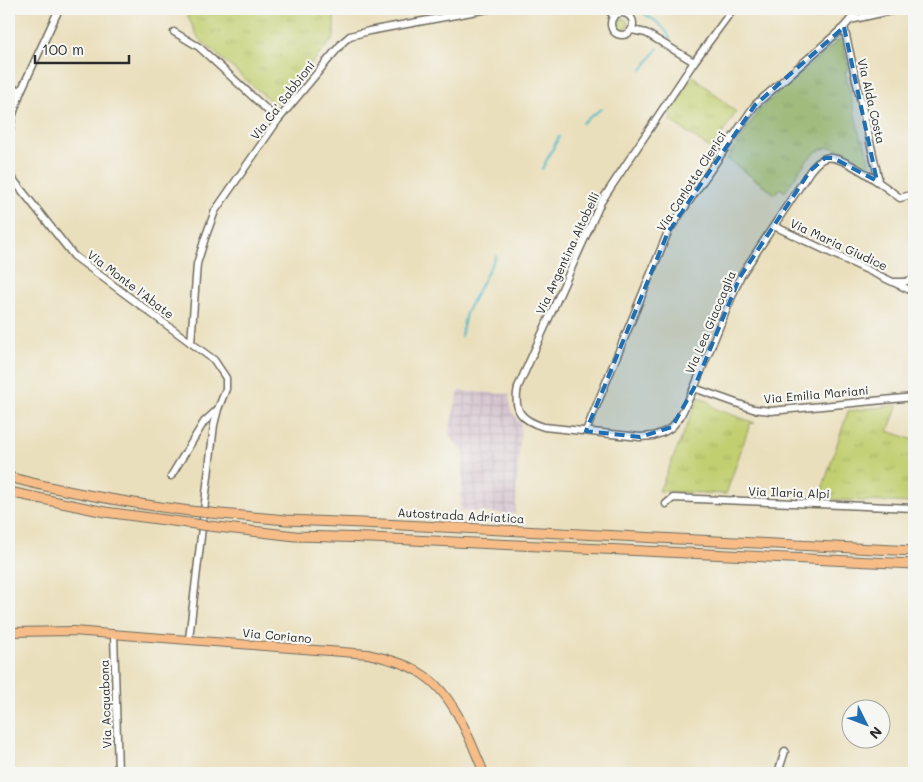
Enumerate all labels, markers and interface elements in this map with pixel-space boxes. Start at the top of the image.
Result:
scale bar [35,32,129,64]
text: 100 m [42,39,84,59]
street label: Via Ca' Sabbioni [246,57,318,143]
street label: Via Alda Costa [854,57,890,145]
street label: Via Carlotta Clerici [653,128,729,234]
street label: Via Argentina Altobelli [532,189,602,317]
street label: Via Maria Giudice [788,214,890,274]
street label: Via Monte l'Abate [85,246,177,322]
street label: Via Lea Giaccaglia [681,268,739,376]
street label: Via Emilia Mariani [763,381,869,407]
street label: Via Ilaria Alpi [748,483,830,501]
street label: Autostrada Adriatica [397,504,525,526]
street label: Via Coriano [242,624,312,646]
street label: Via Acquabona [95,659,115,749]
north arrow [840,700,890,750]
text: N [865,723,887,743]

